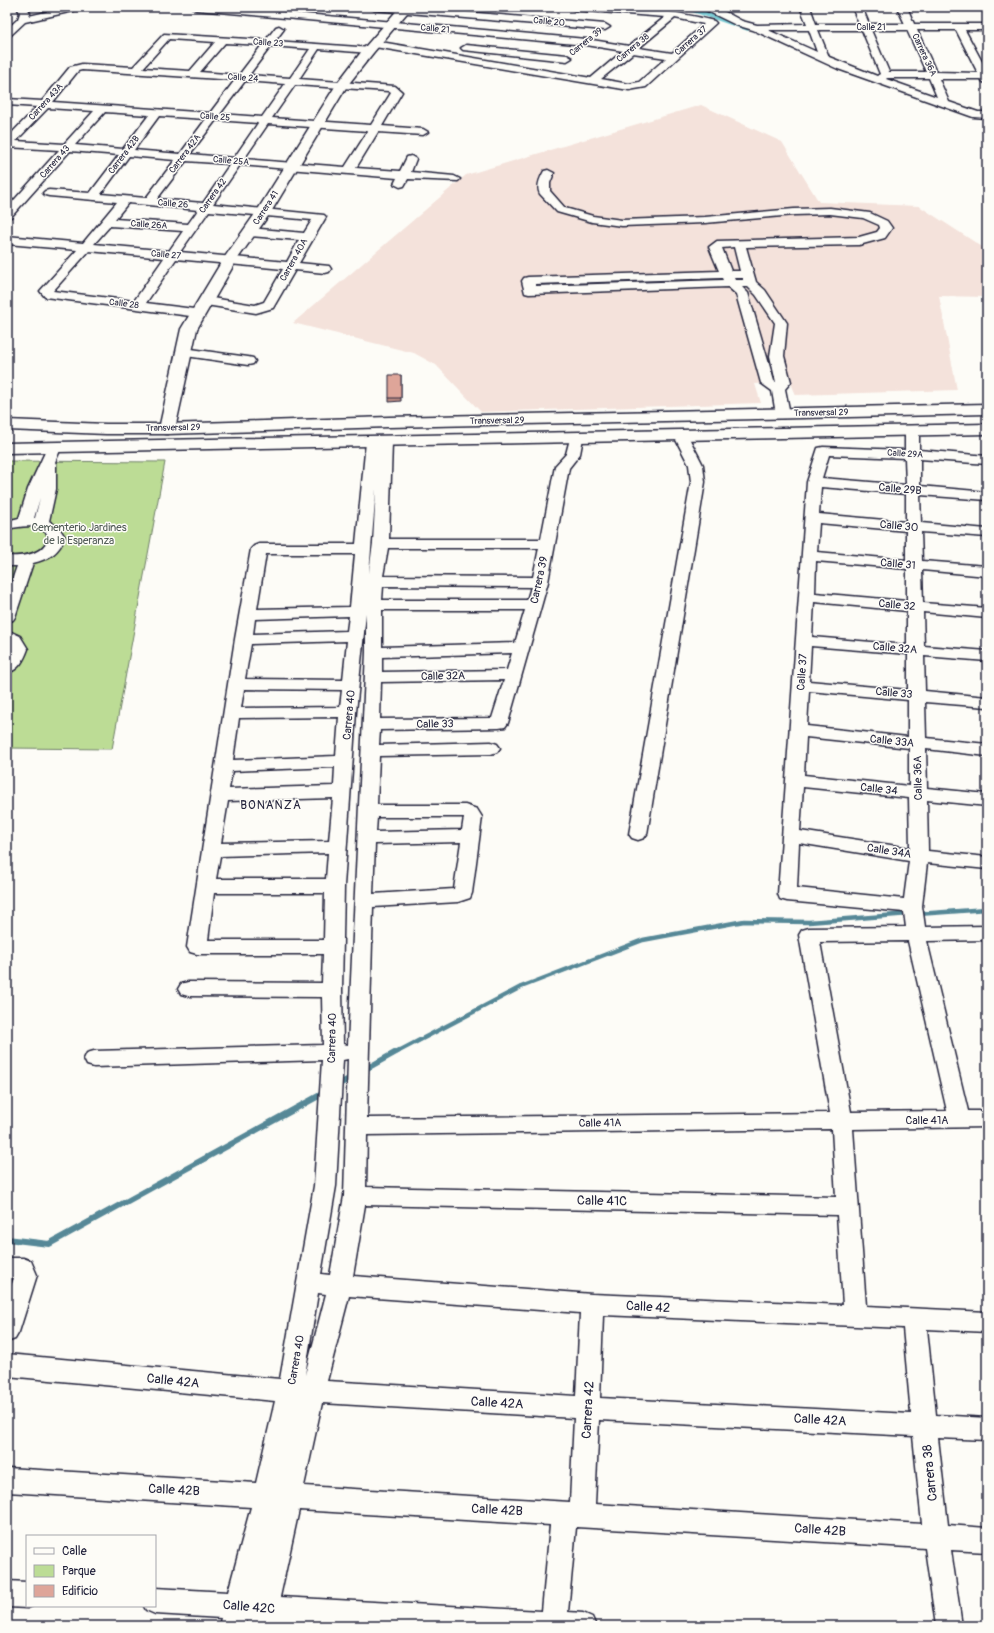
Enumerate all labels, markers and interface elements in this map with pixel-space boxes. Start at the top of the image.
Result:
street label: Calle 20 [533,15,565,29]
street label: Calle 21 [420,22,450,36]
street label: Calle 21 [857,22,885,33]
street label: Carrera 37 [672,24,710,58]
street label: Carrera 39 [567,25,605,59]
street label: Carrera 38 [614,31,652,65]
street label: Carrera 36A [909,32,939,78]
street label: Calle 23 [253,36,283,50]
street label: Calle 24 [227,71,259,85]
street label: Carrera 43A [27,81,66,123]
street label: Calle 25 [199,110,231,124]
street label: Carrera 42A [167,132,203,176]
street label: Carrera 42B [106,134,142,176]
street label: Carrera 43 [38,143,72,181]
street label: Calle 25A [213,154,250,168]
street label: Carrera 42 [197,176,229,216]
street label: Carrera 41 [251,189,281,227]
street label: Calle 26 [157,197,189,211]
street label: Calle 26A [130,218,168,232]
street label: Carrera 40A [278,237,310,283]
street label: Calle 27 [150,248,182,262]
street label: Calle 28 [108,297,140,311]
street label: Transversal 29 [794,407,849,419]
street label: Transversal 29 [470,415,525,427]
street label: Transversal 29 [146,422,201,434]
street label: Calle 29A [887,448,923,460]
street label: Calle 29B [878,481,922,497]
street label: Calle 30 [879,518,919,534]
park label: Cementerio Jardines de la Esperanza [31,521,127,547]
street label: Carrera 39 [528,555,550,605]
street label: Calle 31 [880,556,916,572]
street label: Calle 32 [878,597,916,613]
street label: Calle 32A [872,640,918,656]
street label: Calle 37 [794,653,810,691]
street label: Calle 32A [421,669,465,683]
street label: Calle 33 [875,685,913,701]
street label: Carrera 40 [340,689,358,741]
street label: Calle 33 [416,717,454,731]
street label: Calle 33A [869,732,915,750]
street label: Calle 36A [911,756,925,800]
street label: Calle 34 [860,781,899,797]
district label: BONANZA [240,798,302,813]
street label: Calle 34A [866,841,912,861]
street label: Carrera 40 [325,1013,339,1063]
street label: Calle 41A [906,1114,948,1127]
street label: Calle 41A [578,1116,622,1130]
street label: Calle 41C [577,1193,627,1209]
street label: Calle 42 [625,1298,671,1316]
street label: Carrera 40 [285,1334,307,1386]
street label: Calle 42A [146,1370,201,1392]
street label: Carrera 42 [578,1381,598,1439]
street label: Calle 42A [470,1394,524,1412]
street label: Calle 42A [793,1411,847,1429]
street label: Carrera 38 [919,1443,941,1502]
street label: Calle 42B [148,1481,200,1499]
street label: Calle 42B [471,1501,523,1519]
street label: Calle 42B [794,1520,846,1540]
legend [26,1535,156,1607]
text: Calle [62,1544,87,1559]
text: Parque [62,1564,96,1579]
text: Edificio [62,1584,98,1599]
street label: Calle 42C [222,1597,276,1617]

